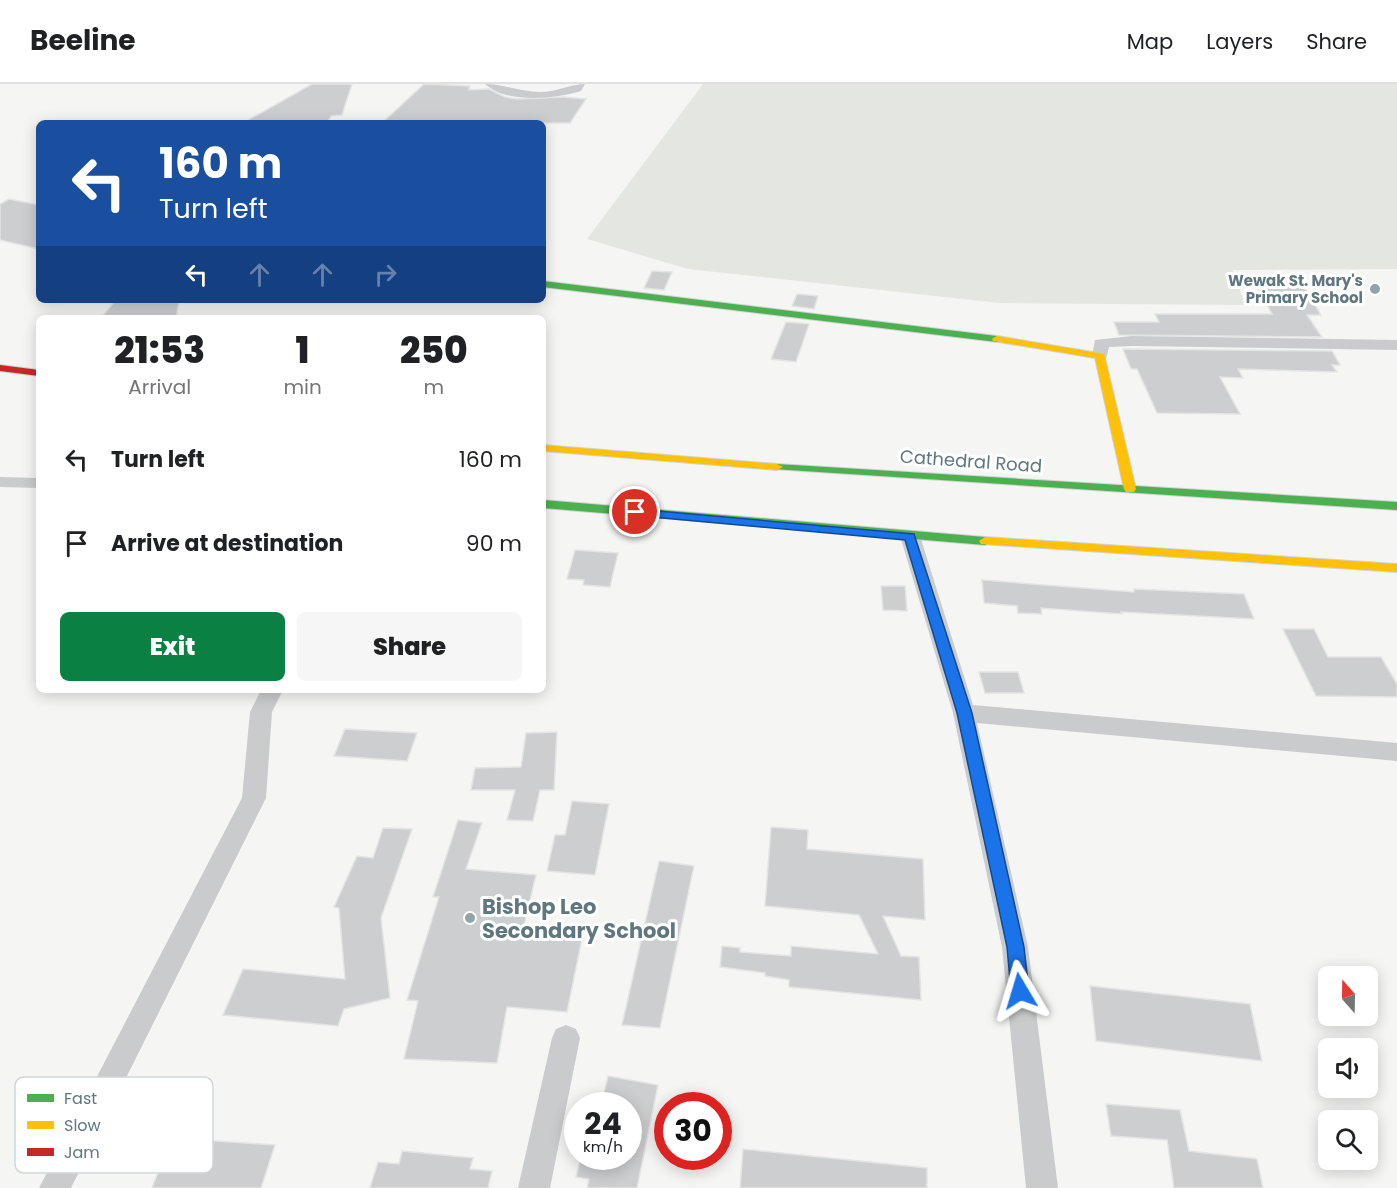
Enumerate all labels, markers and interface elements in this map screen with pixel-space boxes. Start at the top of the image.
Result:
text: Beeline [30,21,136,60]
text: Map [1127,27,1173,56]
text: Layers [1206,27,1273,56]
text: Share [1306,27,1367,56]
text: 160 m [159,134,282,193]
icon: left [60,144,138,222]
text: Turn left [159,190,268,227]
icon: left [180,258,213,291]
icon: ahead [243,258,276,291]
icon: ahead [306,258,339,291]
icon: right [369,258,402,291]
place label: Wewak St. Mary's Primary School [1228,270,1363,308]
marker: Wewak St. Mary's Primary School [1368,282,1382,296]
text: 21:53 [114,325,205,376]
text: 1 [296,325,310,376]
text: 250 [400,325,468,376]
text: Arrival [128,373,191,401]
text: min [283,373,322,401]
text: m [424,373,444,401]
icon: left [60,443,93,476]
text: Turn left [111,444,205,475]
text: 160 m [459,444,522,475]
street label: Cathedral Road [899,444,1043,478]
pin [609,486,660,537]
icon: arrive [618,495,651,528]
icon: arrive [60,527,93,560]
text: Arrive at destination [111,528,343,559]
text: 90 m [466,528,522,559]
button: Exit [60,612,285,681]
button: Share [297,612,522,681]
place label: Bishop Leo Secondary School [482,892,676,945]
marker: Bishop Leo Secondary School [463,911,477,925]
position arrow [988,959,1052,1023]
north arrow [1318,966,1378,1026]
map controls [1318,966,1378,1170]
button: sound [1318,1038,1378,1098]
legend [15,1077,213,1173]
text: Fast [64,1087,97,1110]
speed limit sign: 30 [654,1092,732,1170]
text: 24 [584,1102,622,1145]
button: search [1318,1110,1378,1170]
text: Slow [64,1114,101,1137]
text: km/h [583,1136,623,1157]
text: Jam [64,1141,100,1164]

